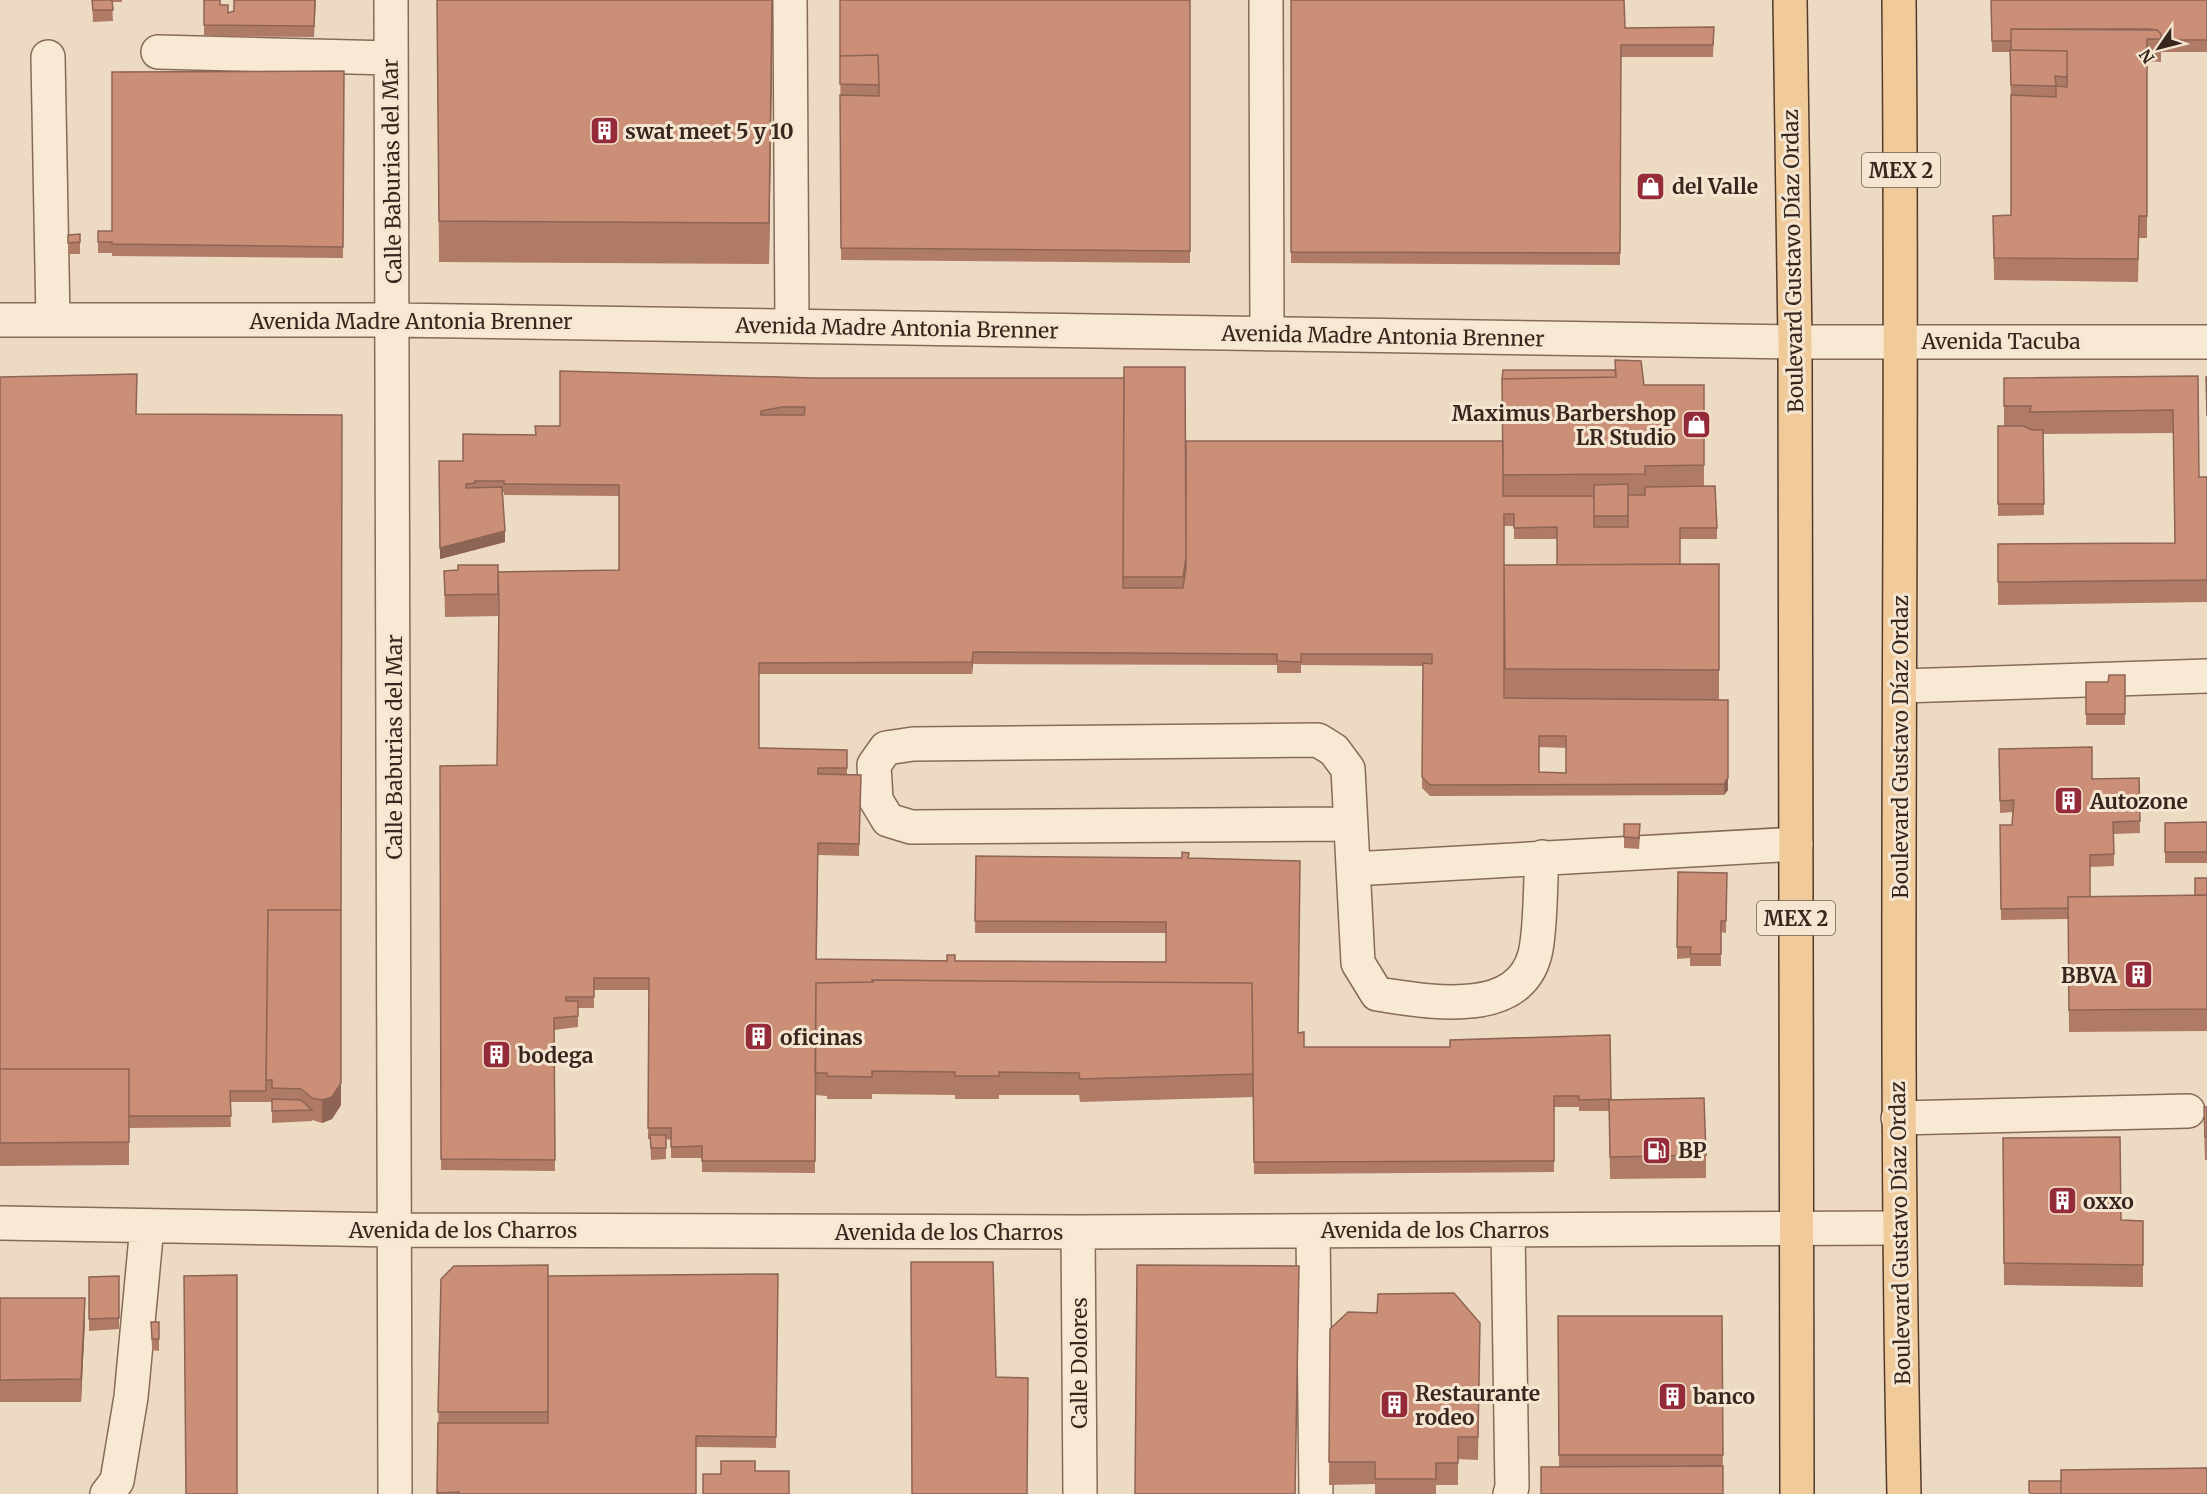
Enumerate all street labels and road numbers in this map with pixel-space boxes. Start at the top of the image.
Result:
street label: Calle Baburias del Mar [377,58,407,284]
street label: Boulevard Gustavo Díaz Ordaz [1777,109,1809,413]
road number: MEX 2 [1862,153,1940,187]
street label: Avenida Madre Antonia Brenner [248,308,573,335]
street label: Avenida Madre Antonia Brenner [734,312,1059,344]
street label: Avenida Madre Antonia Brenner [1220,320,1545,352]
street label: Avenida Tacuba [1921,328,2080,355]
street label: Boulevard Gustavo Díaz Ordaz [1887,595,1914,899]
street label: Calle Baburias del Mar [381,634,408,860]
road number: MEX 2 [1757,901,1835,935]
street label: Boulevard Gustavo Díaz Ordaz [1884,1081,1916,1385]
street label: Avenida de los Charros [348,1217,577,1244]
street label: Avenida de los Charros [1320,1217,1549,1244]
street label: Avenida de los Charros [834,1219,1063,1246]
street label: Calle Dolores [1066,1297,1093,1429]

